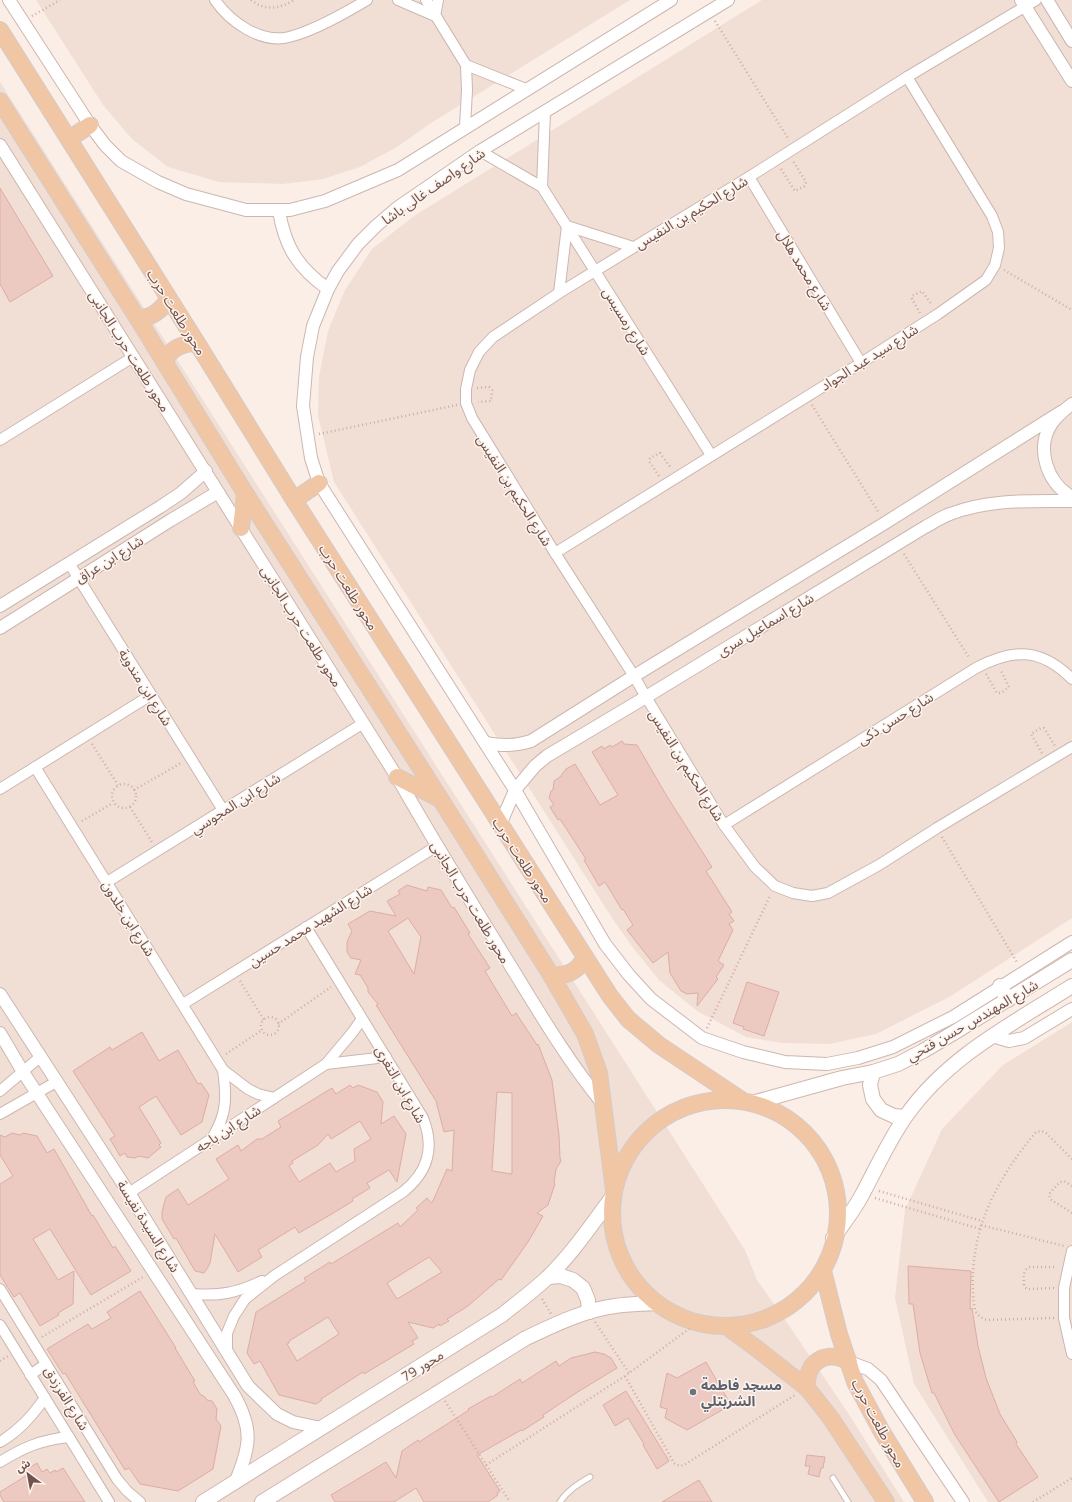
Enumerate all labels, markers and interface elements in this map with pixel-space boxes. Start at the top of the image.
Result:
street label: شارع واصف غالى باشا [377,142,490,230]
street label: شارع الحكيم بن النفيس [631,170,752,255]
street label: شارع محمد هلال [772,225,838,315]
street label: محور طلعت حرب [142,265,212,359]
street label: شارع رمسيس [597,283,656,360]
street label: محور طلعت حرب الجانبى [84,286,176,416]
street label: شارع سيد عبد الجواد [816,318,923,396]
street label: شارع الحكيم بن النفيس [471,430,558,551]
street label: شارع ابن عراق [71,530,148,589]
street label: محور طلعت حرب [314,540,384,634]
street label: محور طلعت حرب الجانبى [256,561,348,691]
street label: شارع اسماعيل سرى [713,587,818,662]
street label: شارع ابن مندوية [113,644,178,730]
street label: شارع حسن ذكى [853,686,938,751]
street label: شارع الحكيم بن النفيس [643,705,730,826]
street label: شارع ابن المجوسي [186,767,285,840]
street label: محور طلعت حرب [487,813,559,907]
street label: محور طلعت حرب الجانبى [426,837,516,967]
street label: شارع ابن خلدون [96,876,161,961]
street label: شارع الشهيد محمد حسين [244,878,377,973]
street label: شارع المهندس حسن فتحي [902,974,1042,1067]
street label: شارع ابن التغرى [369,1041,432,1127]
street label: شارع ابن باجه [191,1099,265,1158]
street label: شارع السيدة نفيسة [111,1176,186,1277]
street label: محور 79 [397,1344,447,1386]
street label: شارع الفرزدق [38,1362,95,1435]
place label: مسجد فاطمة الشربتلي [701,1374,782,1412]
street label: محور طلعت حرب [847,1375,911,1471]
marker: مسجد فاطمة الشربتلي [688,1387,698,1397]
north arrow [8,1454,48,1494]
text: ش [12,1455,33,1476]

